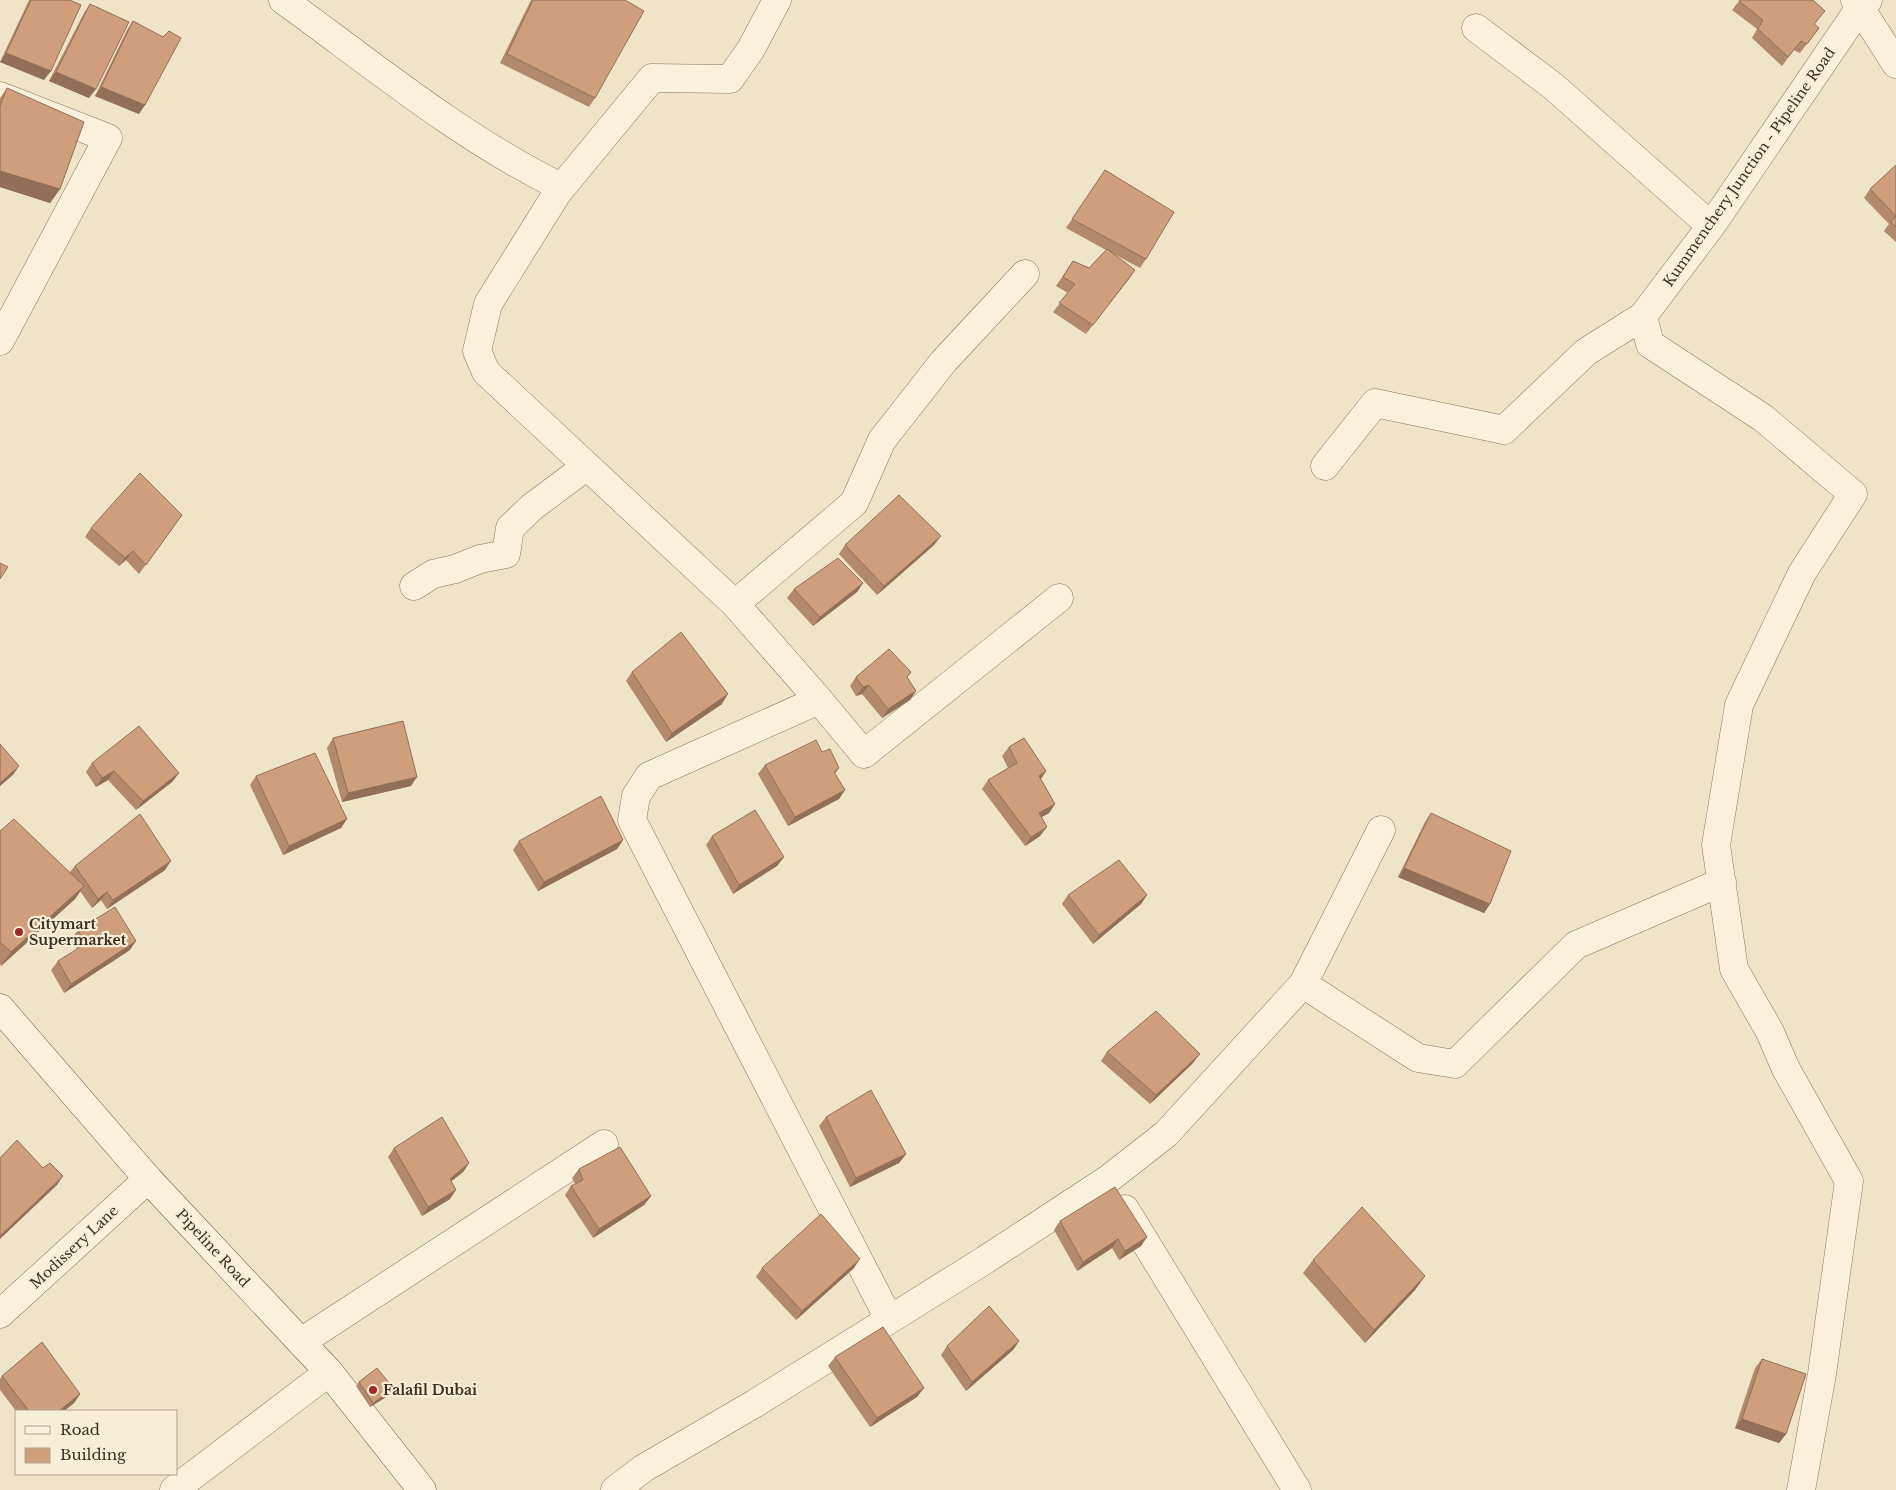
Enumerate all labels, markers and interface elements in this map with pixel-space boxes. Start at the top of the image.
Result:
street label: Kummenchery Junction - Pipeline Road [1659,44,1839,290]
place label: Citymart Supermarket [29,915,127,949]
marker: Citymart Supermarket [13,926,25,938]
street label: Modissery Lane [26,1202,122,1292]
street label: Pipeline Road [172,1205,254,1291]
place label: Falafil Dubai [383,1381,477,1399]
marker: Falafil Dubai [367,1384,379,1396]
legend [15,1410,178,1475]
text: Road [60,1420,100,1439]
text: Building [60,1445,127,1464]

